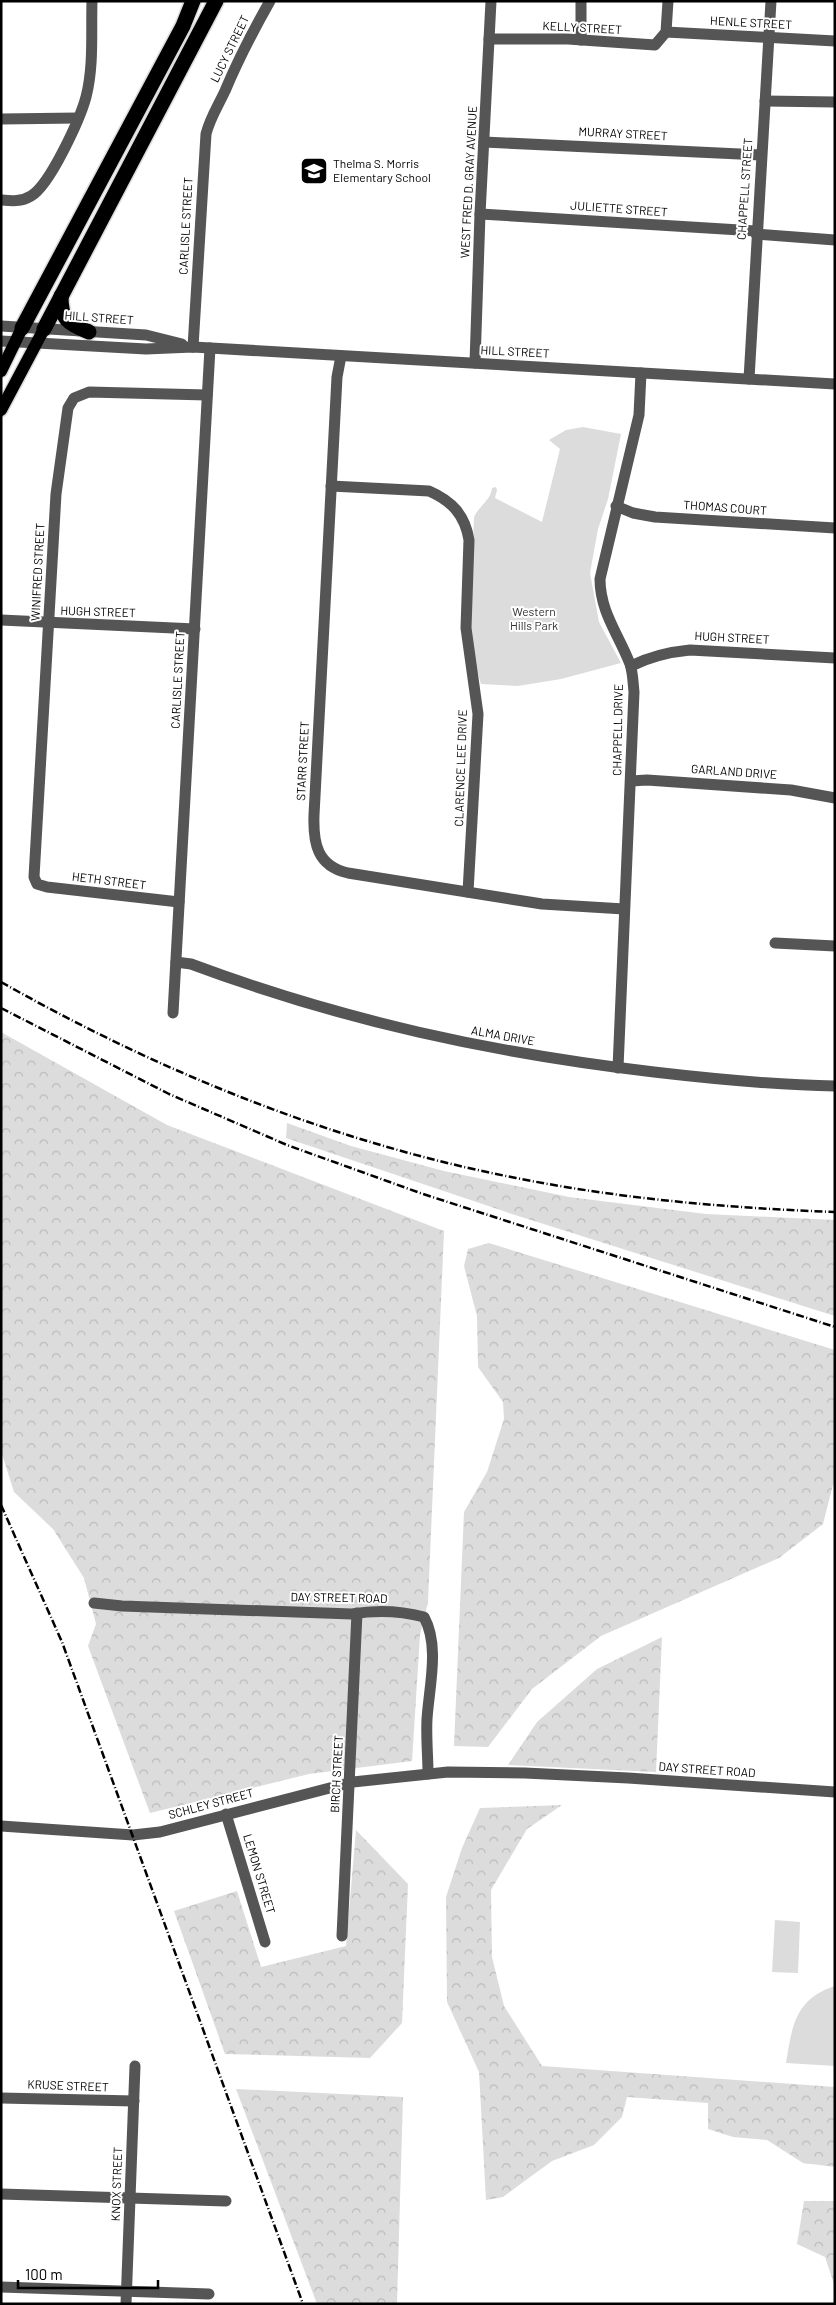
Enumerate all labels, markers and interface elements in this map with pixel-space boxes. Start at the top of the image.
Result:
street label: LUCY STREET [207,13,251,84]
street label: HENLE STREET [710,13,793,31]
street label: KELLY STREET [542,18,622,36]
street label: WEST FRED D. GRAY AVENUE [457,105,479,259]
street label: MURRAY STREET [578,124,668,142]
street label: CHAPPELL STREET [733,137,755,240]
school or university icon: Thelma S. Morris Elementary School [299,156,329,186]
place label: Thelma S. Morris Elementary School [333,156,431,184]
street label: CARLISLE STREET [175,177,195,275]
street label: JULIETTE STREET [570,198,668,218]
street label: HILL STREET [64,308,134,326]
street label: HILL STREET [480,342,550,360]
street label: THOMAS COURT [683,497,767,517]
street label: WINIFRED STREET [27,522,47,621]
street label: HUGH STREET [60,603,136,619]
park label: Western Hills Park [510,604,558,632]
street label: HUGH STREET [694,628,770,646]
street label: CARLISLE STREET [167,631,187,729]
street label: CHAPPELL DRIVE [609,684,625,776]
street label: CLARENCE LEE DRIVE [451,709,469,827]
street label: STARR STREET [293,721,311,801]
street label: GARLAND DRIVE [690,761,778,781]
street label: HETH STREET [71,869,147,892]
street label: ALMA DRIVE [470,1023,536,1048]
street label: DAY STREET ROAD [290,1589,388,1605]
street label: BIRCH STREET [327,1735,345,1813]
street label: DAY STREET ROAD [658,1759,756,1779]
street label: SCHLEY STREET [167,1785,255,1821]
street label: LEMON STREET [241,1832,279,1916]
street label: KRUSE STREET [27,2077,109,2093]
street label: KNOX STREET [108,2146,124,2222]
scale bar [18,2258,158,2290]
text: 100 m [25,2265,63,2283]

